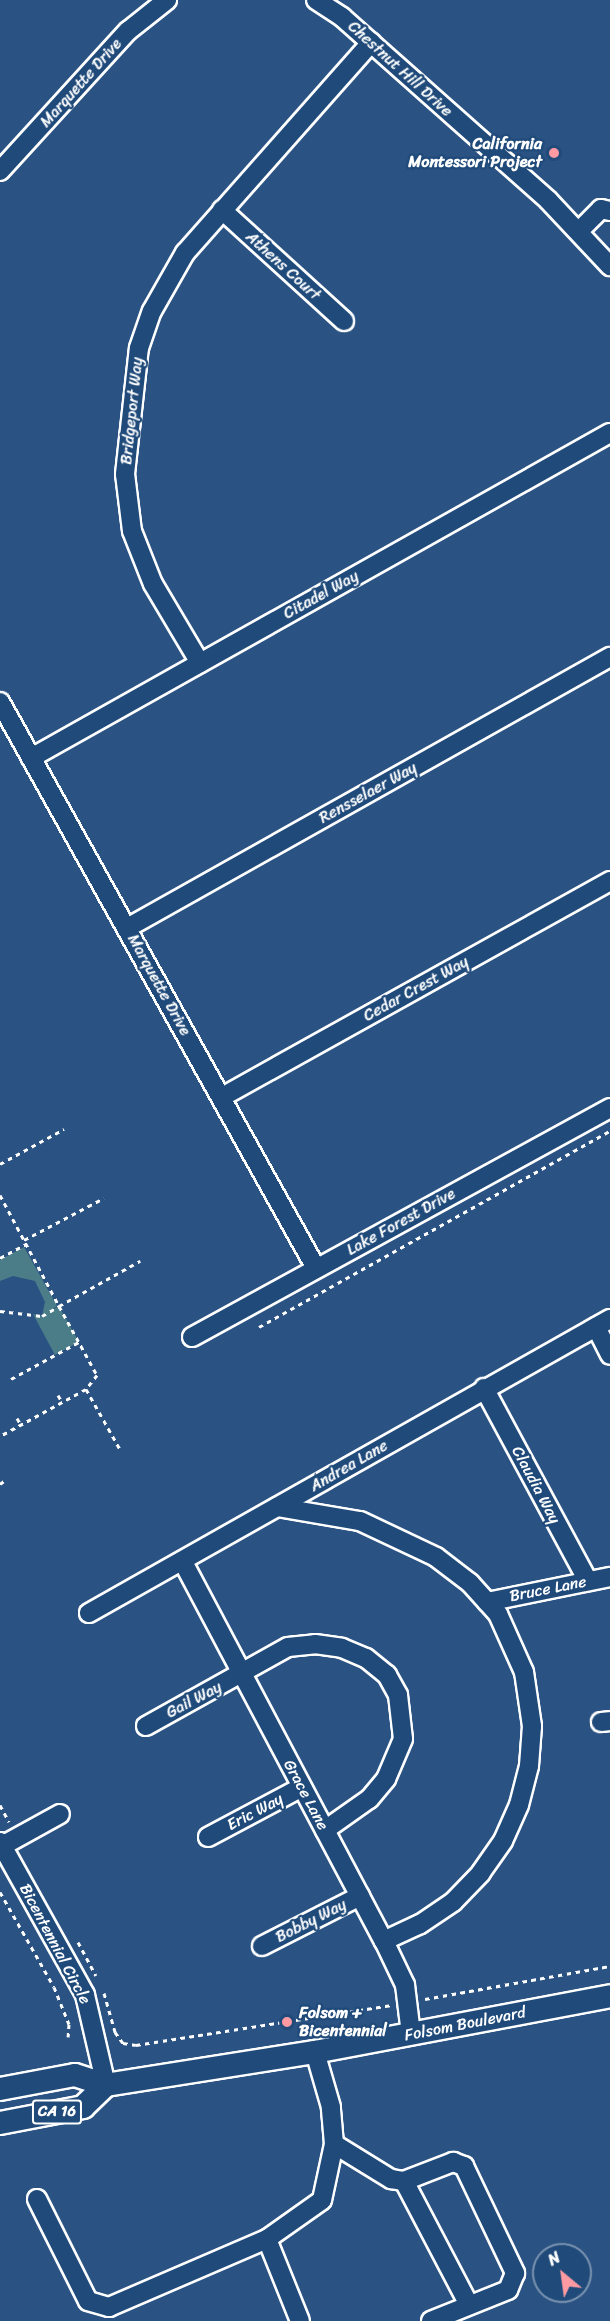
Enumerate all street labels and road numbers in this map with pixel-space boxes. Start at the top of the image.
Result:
street label: Chestnut Hill Drive [344,17,456,121]
street label: Marquette Drive [36,34,126,132]
street label: Athens Court [241,227,325,305]
street label: Bridgeport Way [117,356,147,466]
street label: Citadel Way [280,566,362,624]
street label: Rensselaer Way [316,758,420,828]
street label: Marquette Drive [123,931,195,1039]
street label: Cedar Crest Way [360,952,472,1026]
street label: Lake Forest Drive [343,1184,459,1260]
street label: Andrea Lane [307,1436,391,1496]
street label: Claudia Way [508,1443,564,1527]
street label: Bruce Lane [508,1572,588,1606]
street label: Gail Way [163,1677,225,1723]
street label: Grace Lane [279,1756,333,1834]
street label: Eric Way [224,1789,286,1835]
street label: Bicentennial Circle [15,1880,95,2008]
street label: Bobby Way [273,1895,349,1947]
street label: Folsom Boulevard [403,2003,527,2045]
road number: CA 16 [32,2100,82,2124]

